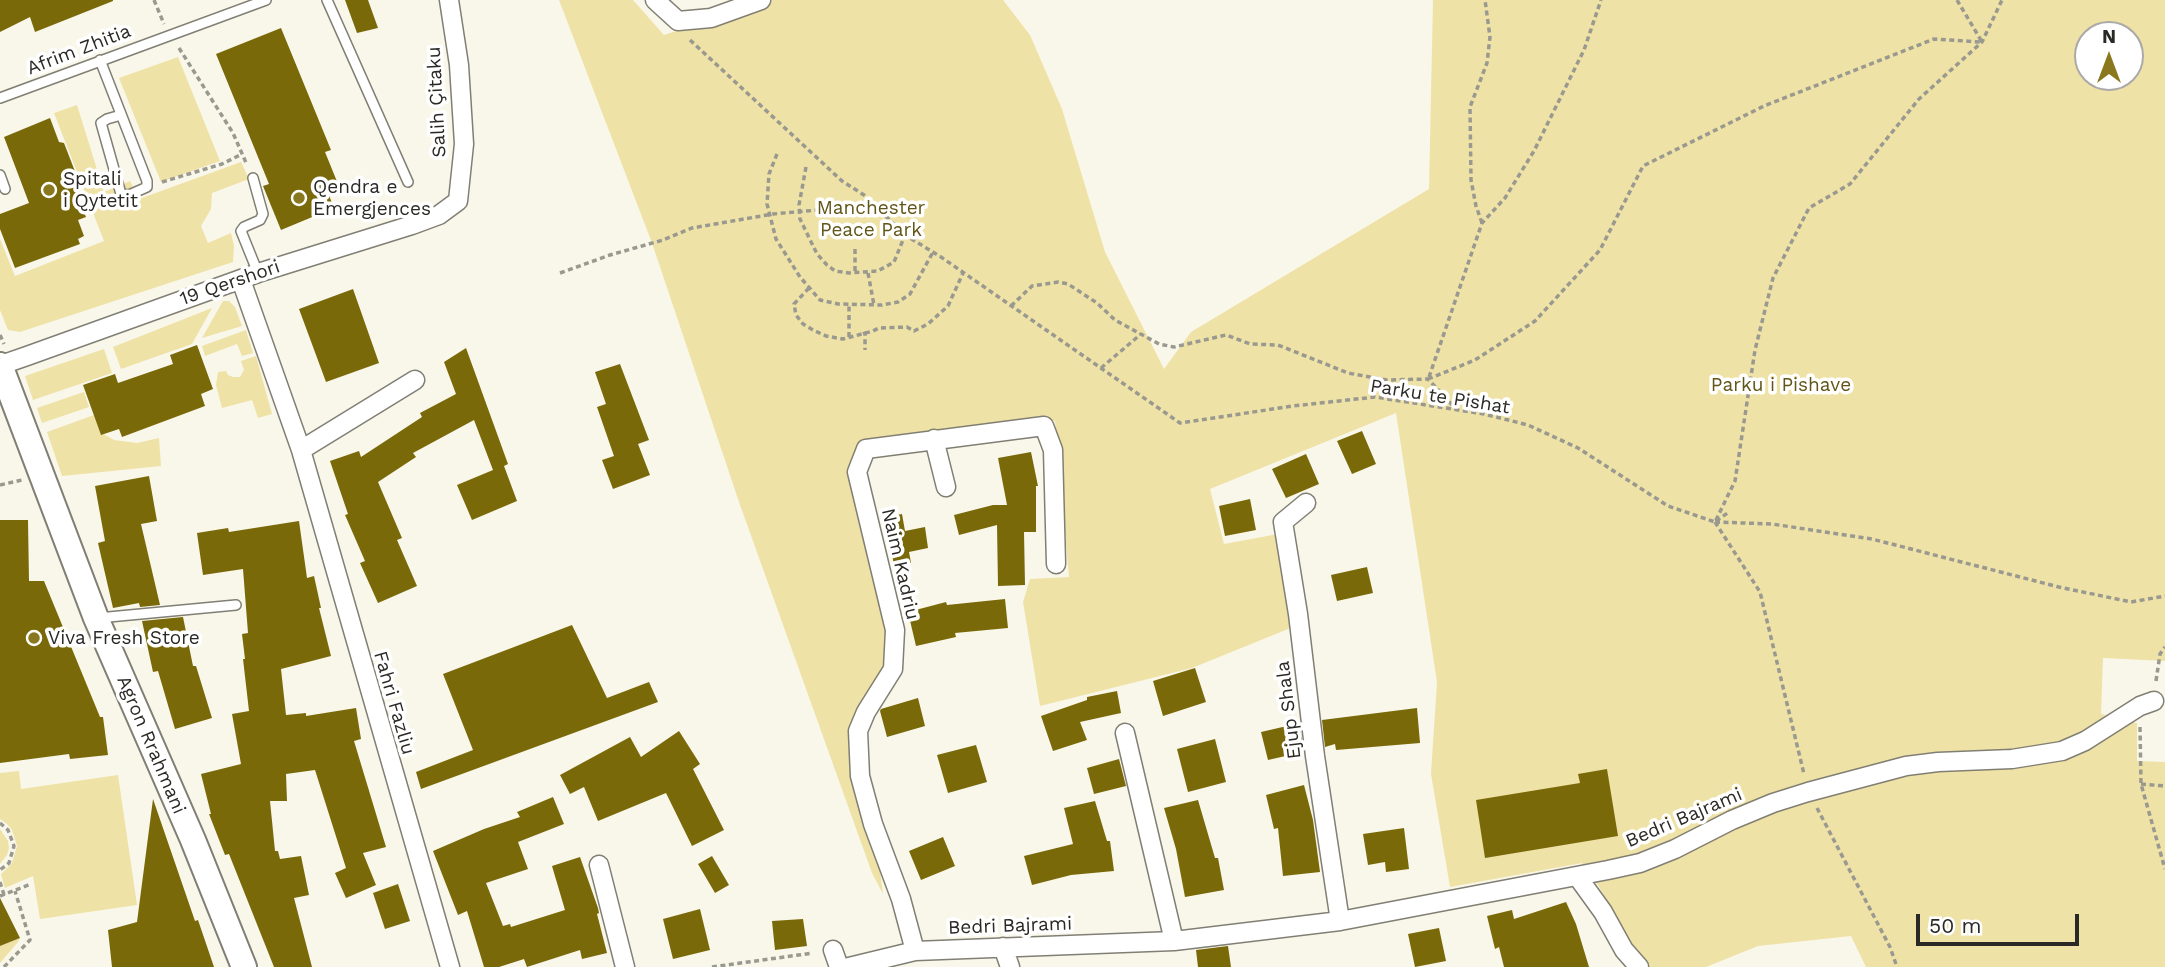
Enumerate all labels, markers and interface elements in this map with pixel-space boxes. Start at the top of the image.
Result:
street label: Afrim Zhitia [24,20,134,80]
north arrow [2074,21,2144,91]
text: N [2102,25,2116,48]
street label: Salih Çitaku [423,46,451,158]
place label: Spitali i Qytetit [63,168,138,212]
place label: Qendra e Emergjences [313,176,431,220]
marker: Spitali i Qytetit [41,182,57,198]
marker: Qendra e Emergjences [291,190,307,206]
park label: Manchester Peace Park [817,197,925,241]
street label: 19 Qershori [177,255,283,311]
park label: Parku i Pishave [1711,374,1851,396]
street label: Parku te Pishat [1368,375,1512,419]
street label: Naim Kadriu [876,506,924,622]
place label: Viva Fresh Store [48,627,200,649]
marker: Viva Fresh Store [26,630,42,646]
street label: Fahri Fazliu [368,649,420,757]
street label: Ejup Shala [1272,660,1306,760]
street label: Agron Rrahmani [112,672,190,818]
street label: Bedri Bajrami [1622,783,1746,853]
scale bar [1920,900,2083,944]
street label: Bedri Bajrami [948,912,1072,940]
text: 50 m [1929,913,1981,938]

